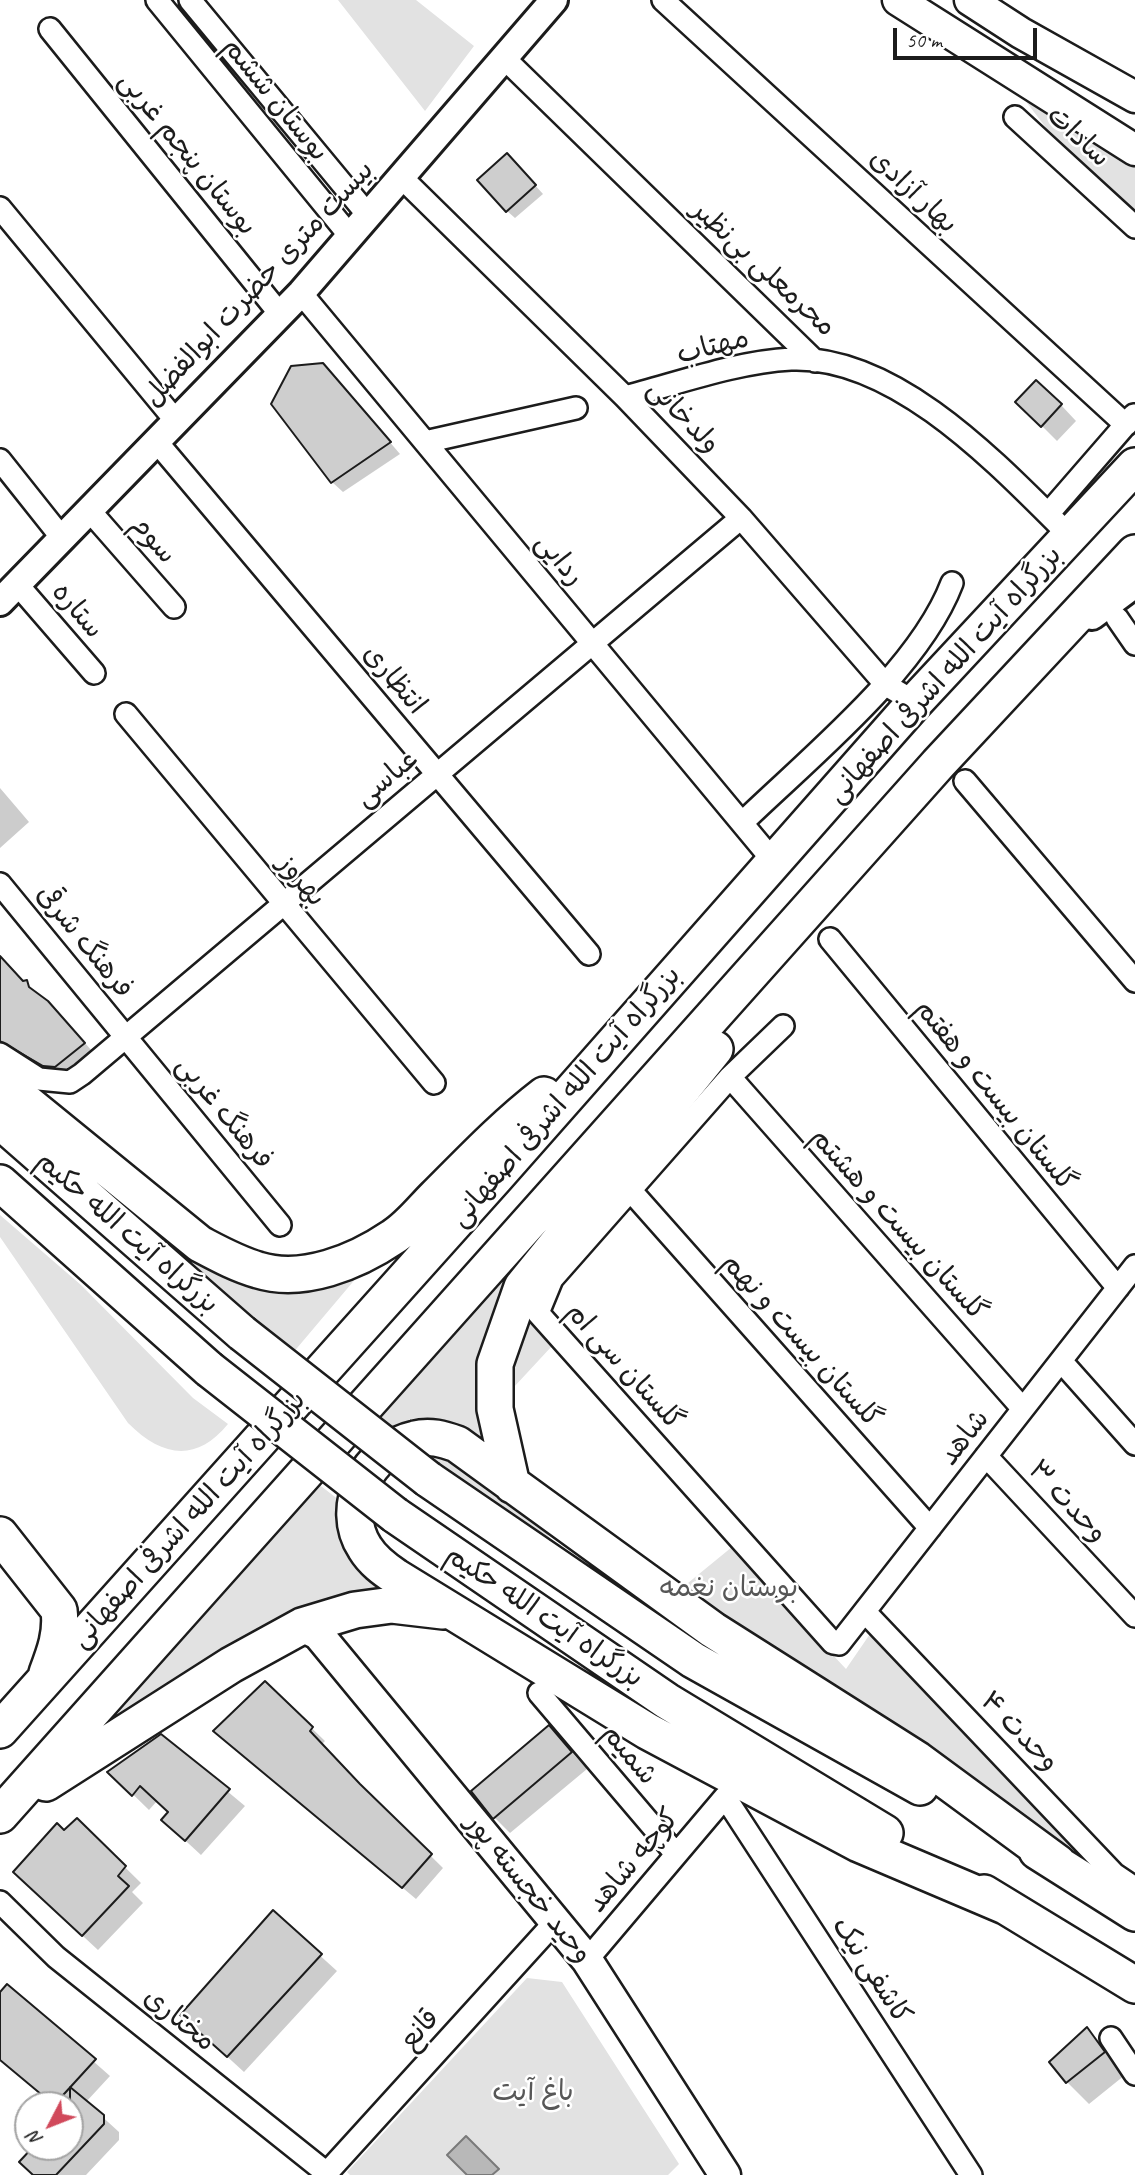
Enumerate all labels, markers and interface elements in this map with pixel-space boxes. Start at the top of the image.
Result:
scale bar [897,14,1040,58]
text: 50 m [906,27,942,53]
street label: بوستان ششم [215,31,335,169]
street label: بوستان پنجم غربی [111,65,263,243]
street label: سادات [1039,99,1117,175]
street label: بهار آزادی [862,143,964,241]
street label: بیست متری حضرت ابوالفضل [136,154,382,414]
street label: محرمعلی بی‌نظیر [684,194,842,344]
street label: مهتاب [673,322,753,372]
street label: ولدخانی [640,373,726,461]
street label: سوم [123,509,183,571]
street label: ردایی [527,527,591,593]
street label: بزرگراه آیت الله اشرفی اصفهانی [820,539,1070,811]
street label: ستاره [44,576,110,646]
street label: انتظاری [355,638,433,722]
street label: عباسی [348,743,426,815]
street label: بهروز [269,848,333,914]
street label: فرهنگ شرقی [28,879,140,1005]
street label: بزرگراه آیت الله اشرفی اصفهانی [443,959,689,1235]
street label: گلستان بیست و هفتم [907,993,1083,1199]
street label: فرهنگ غربی [168,1050,280,1176]
street label: گلستان بیست و هشتم [802,1121,994,1329]
street label: بزرگراه آیت الله حکیم [29,1144,225,1322]
street label: گلستان بیست و نهم [714,1247,888,1435]
street label: گلستان سی ام [558,1296,690,1438]
street label: بزرگراه آیت الله اشرفی اصفهانی [64,1384,314,1656]
street label: شاهد [933,1403,997,1473]
street label: وحدت ۳ [1020,1454,1114,1550]
street label: بزرگراه آیت الله حکیم [439,1538,649,1696]
park label: بوستان نغمه [660,1572,798,1606]
street label: وحدت ۴ [973,1685,1065,1779]
street label: شمیم [594,1718,664,1792]
street label: کوچه شاهد [581,1802,687,1920]
street label: وحید خجسته پور [457,1807,599,1971]
street label: کاشفی نیک [824,1911,918,2031]
street label: مختاری [136,1981,222,2059]
street label: قانع [393,2002,447,2058]
park label: باغ آیت [492,2076,574,2110]
north arrow [14,2091,84,2161]
text: N [22,2126,48,2151]

